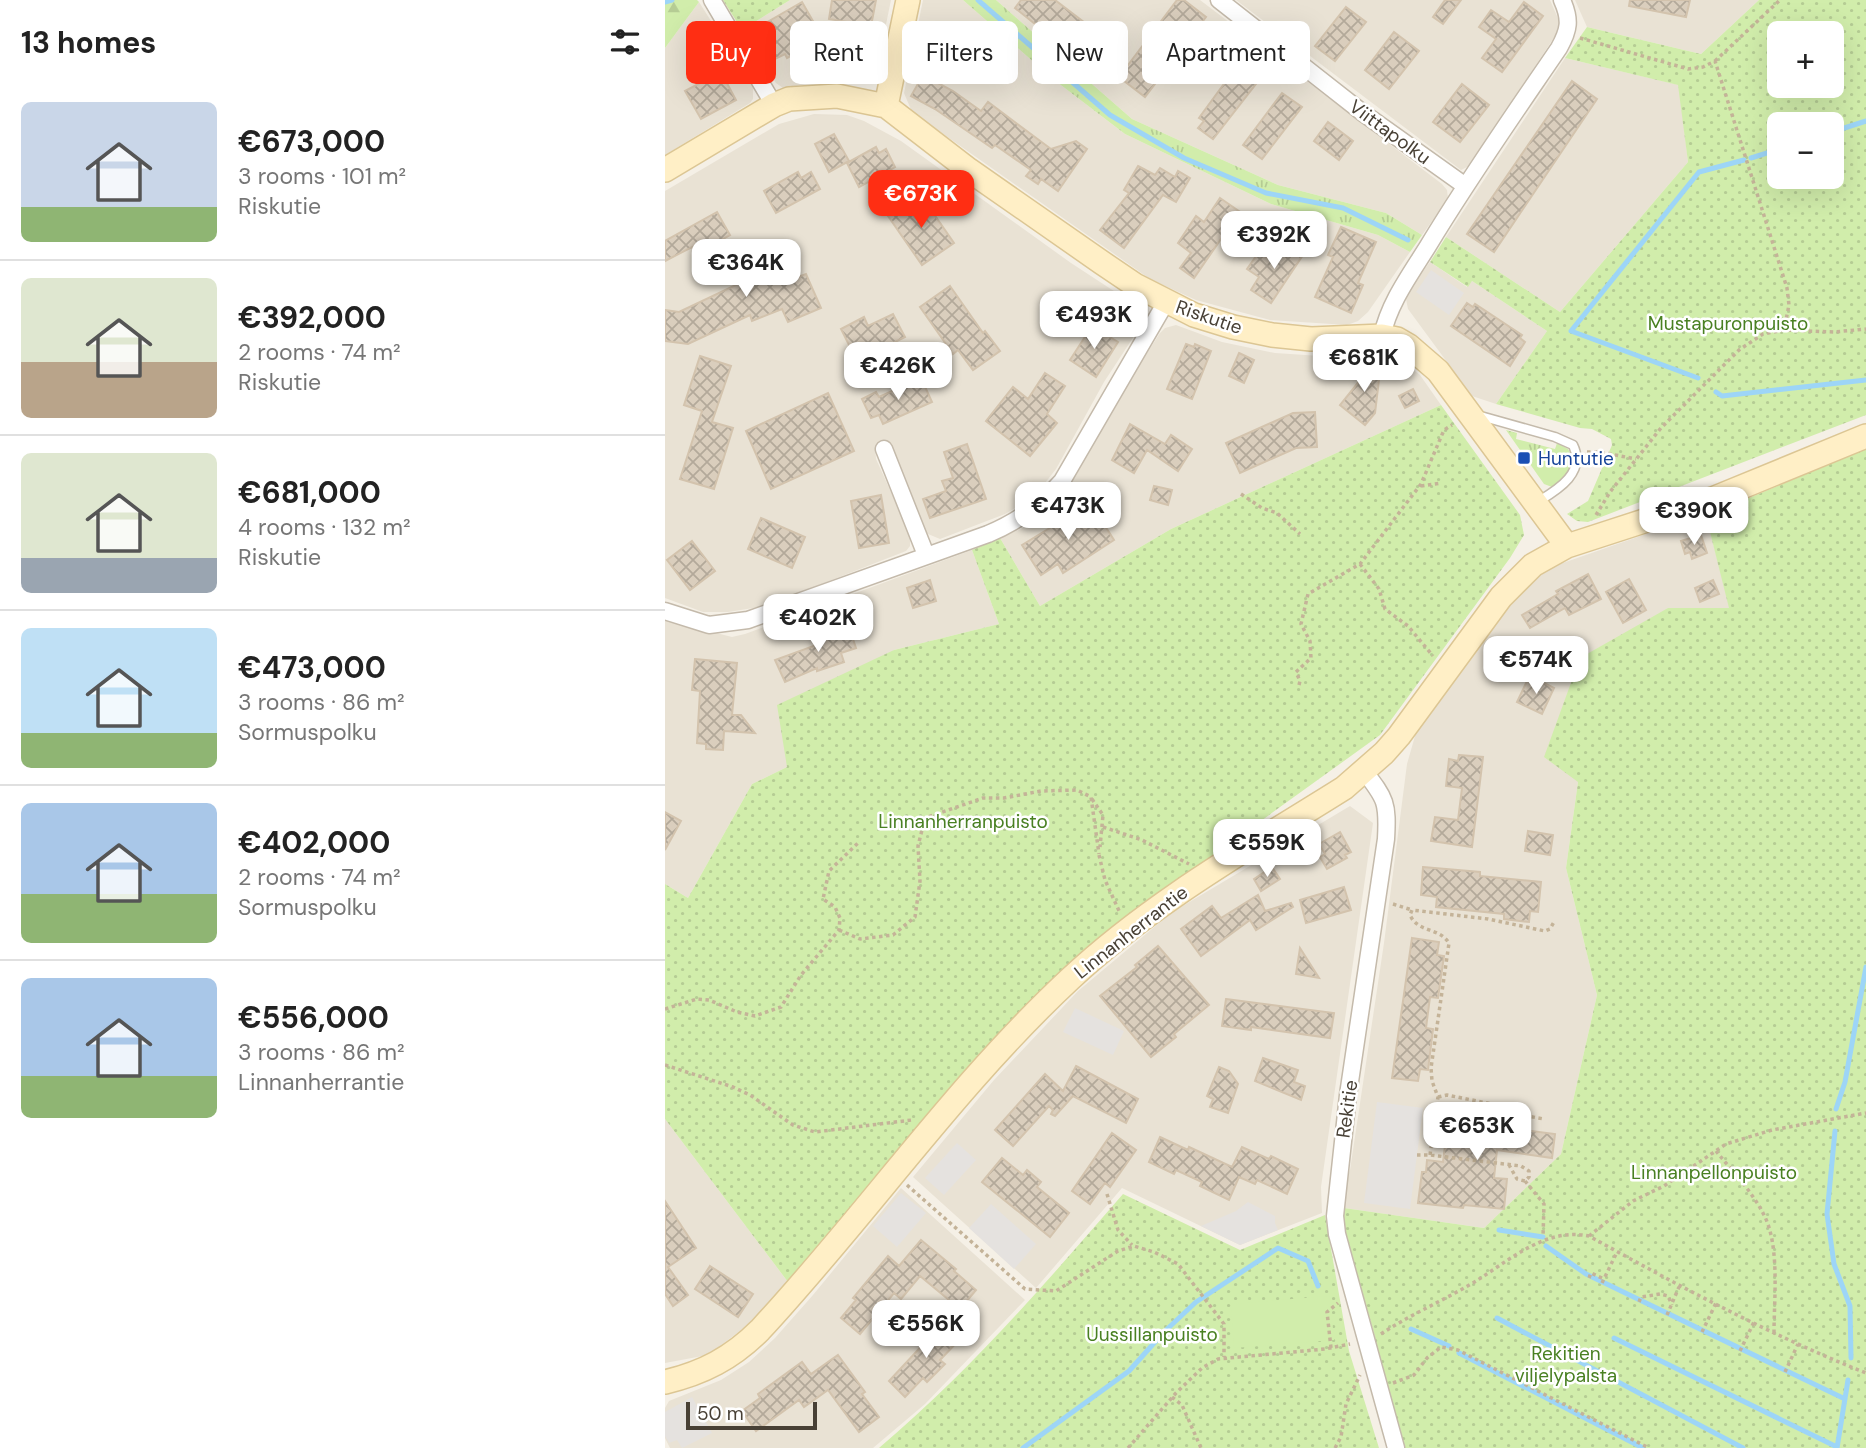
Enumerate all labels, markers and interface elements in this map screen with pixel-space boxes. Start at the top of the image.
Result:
chip: Buy [686,21,776,84]
chip: Rent [790,21,888,84]
chip: Filters [902,21,1018,84]
chip: New [1032,21,1128,84]
chip: Apartment [1142,21,1310,84]
map controls [1767,21,1844,189]
button: + [1767,21,1844,98]
text: 13 homes [21,23,156,62]
icon: filters [606,23,644,61]
street label: Viittapolku [1344,94,1436,170]
button: − [1767,112,1844,189]
text: €673,000 [238,122,385,161]
icon: home [77,130,161,214]
text: 3 rooms · 101 m² [238,161,406,191]
pin: €673K [872,170,970,230]
text: €673K [884,178,958,208]
text: Riskutie [238,191,321,221]
pin: €392K [1225,212,1323,271]
text: €392K [1237,219,1311,249]
pin: €364K [697,240,795,299]
text: €364K [708,247,784,277]
pin: €493K [1045,292,1143,351]
street label: Riskutie [1172,294,1246,340]
text: €392,000 [238,298,386,337]
text: €493K [1056,299,1132,329]
icon: home [77,306,161,390]
park label: Mustapuronpuisto [1648,311,1808,336]
pin: €681K [1315,334,1413,394]
text: 2 rooms · 74 m² [238,337,401,367]
pin: €426K [849,342,947,402]
text: €681K [1329,342,1399,372]
text: €426K [860,350,936,380]
text: Riskutie [238,367,321,397]
place label: Huntutie [1538,446,1614,471]
marker: Huntutie [1516,450,1532,466]
text: €681,000 [238,473,381,512]
icon: home [77,481,161,565]
pin: €473K [1019,482,1117,542]
pin: €390K [1645,488,1743,547]
text: €473K [1031,490,1105,520]
text: €390K [1655,495,1733,525]
text: 4 rooms · 132 m² [238,512,410,542]
text: Riskutie [238,542,321,572]
pin: €402K [769,594,867,654]
text: €402K [779,602,857,632]
pin: €574K [1487,636,1585,696]
text: €574K [1499,644,1573,674]
text: €473,000 [238,648,386,687]
icon: home [77,656,161,740]
text: 3 rooms · 86 m² [238,687,405,717]
text: Sormuspolku [238,717,377,747]
park label: Linnanherranpuisto [878,809,1048,834]
pin: €559K [1218,820,1316,879]
text: €402,000 [238,823,390,862]
text: €559K [1229,827,1305,857]
icon: home [77,831,161,915]
text: 2 rooms · 74 m² [238,862,401,892]
street label: Linnanherrantie [1069,880,1193,984]
text: Sormuspolku [238,892,377,922]
text: €556,000 [238,998,389,1037]
icon: home [77,1006,161,1090]
text: 3 rooms · 86 m² [238,1037,405,1067]
text: Linnanherrantie [238,1067,404,1097]
street label: Rekitie [1331,1078,1363,1140]
pin: €653K [1428,1102,1526,1162]
text: €653K [1439,1110,1515,1140]
park label: Linnanpellonpuisto [1631,1160,1797,1185]
pin: €556K [877,1300,975,1360]
text: €556K [888,1308,964,1338]
park label: Uussillanpuisto [1086,1322,1218,1347]
park label: Rekitien viljelypalsta [1515,1341,1617,1388]
scale bar [686,1399,817,1431]
text: 50 m [697,1401,744,1426]

